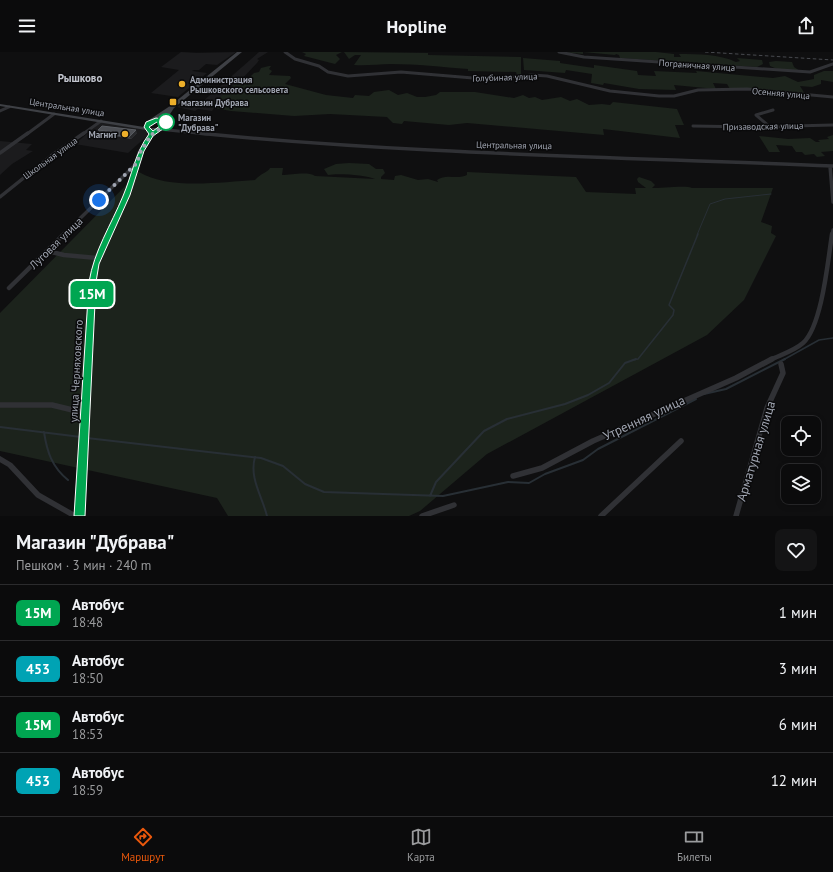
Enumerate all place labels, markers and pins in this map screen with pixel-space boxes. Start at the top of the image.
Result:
place label: Администрация Рышковского сельсовета [190,74,289,95]
marker: Администрация Рышковского сельсовета [177,79,187,89]
marker: магазин Дубрава [168,97,178,107]
place label: магазин Дубрава [181,97,249,108]
place label: Магазин "Дубрава" [178,112,219,133]
marker: Магазин "Дубрава" [157,113,175,131]
place label: Магнит [88,129,117,140]
marker: Магнит [120,129,130,139]

